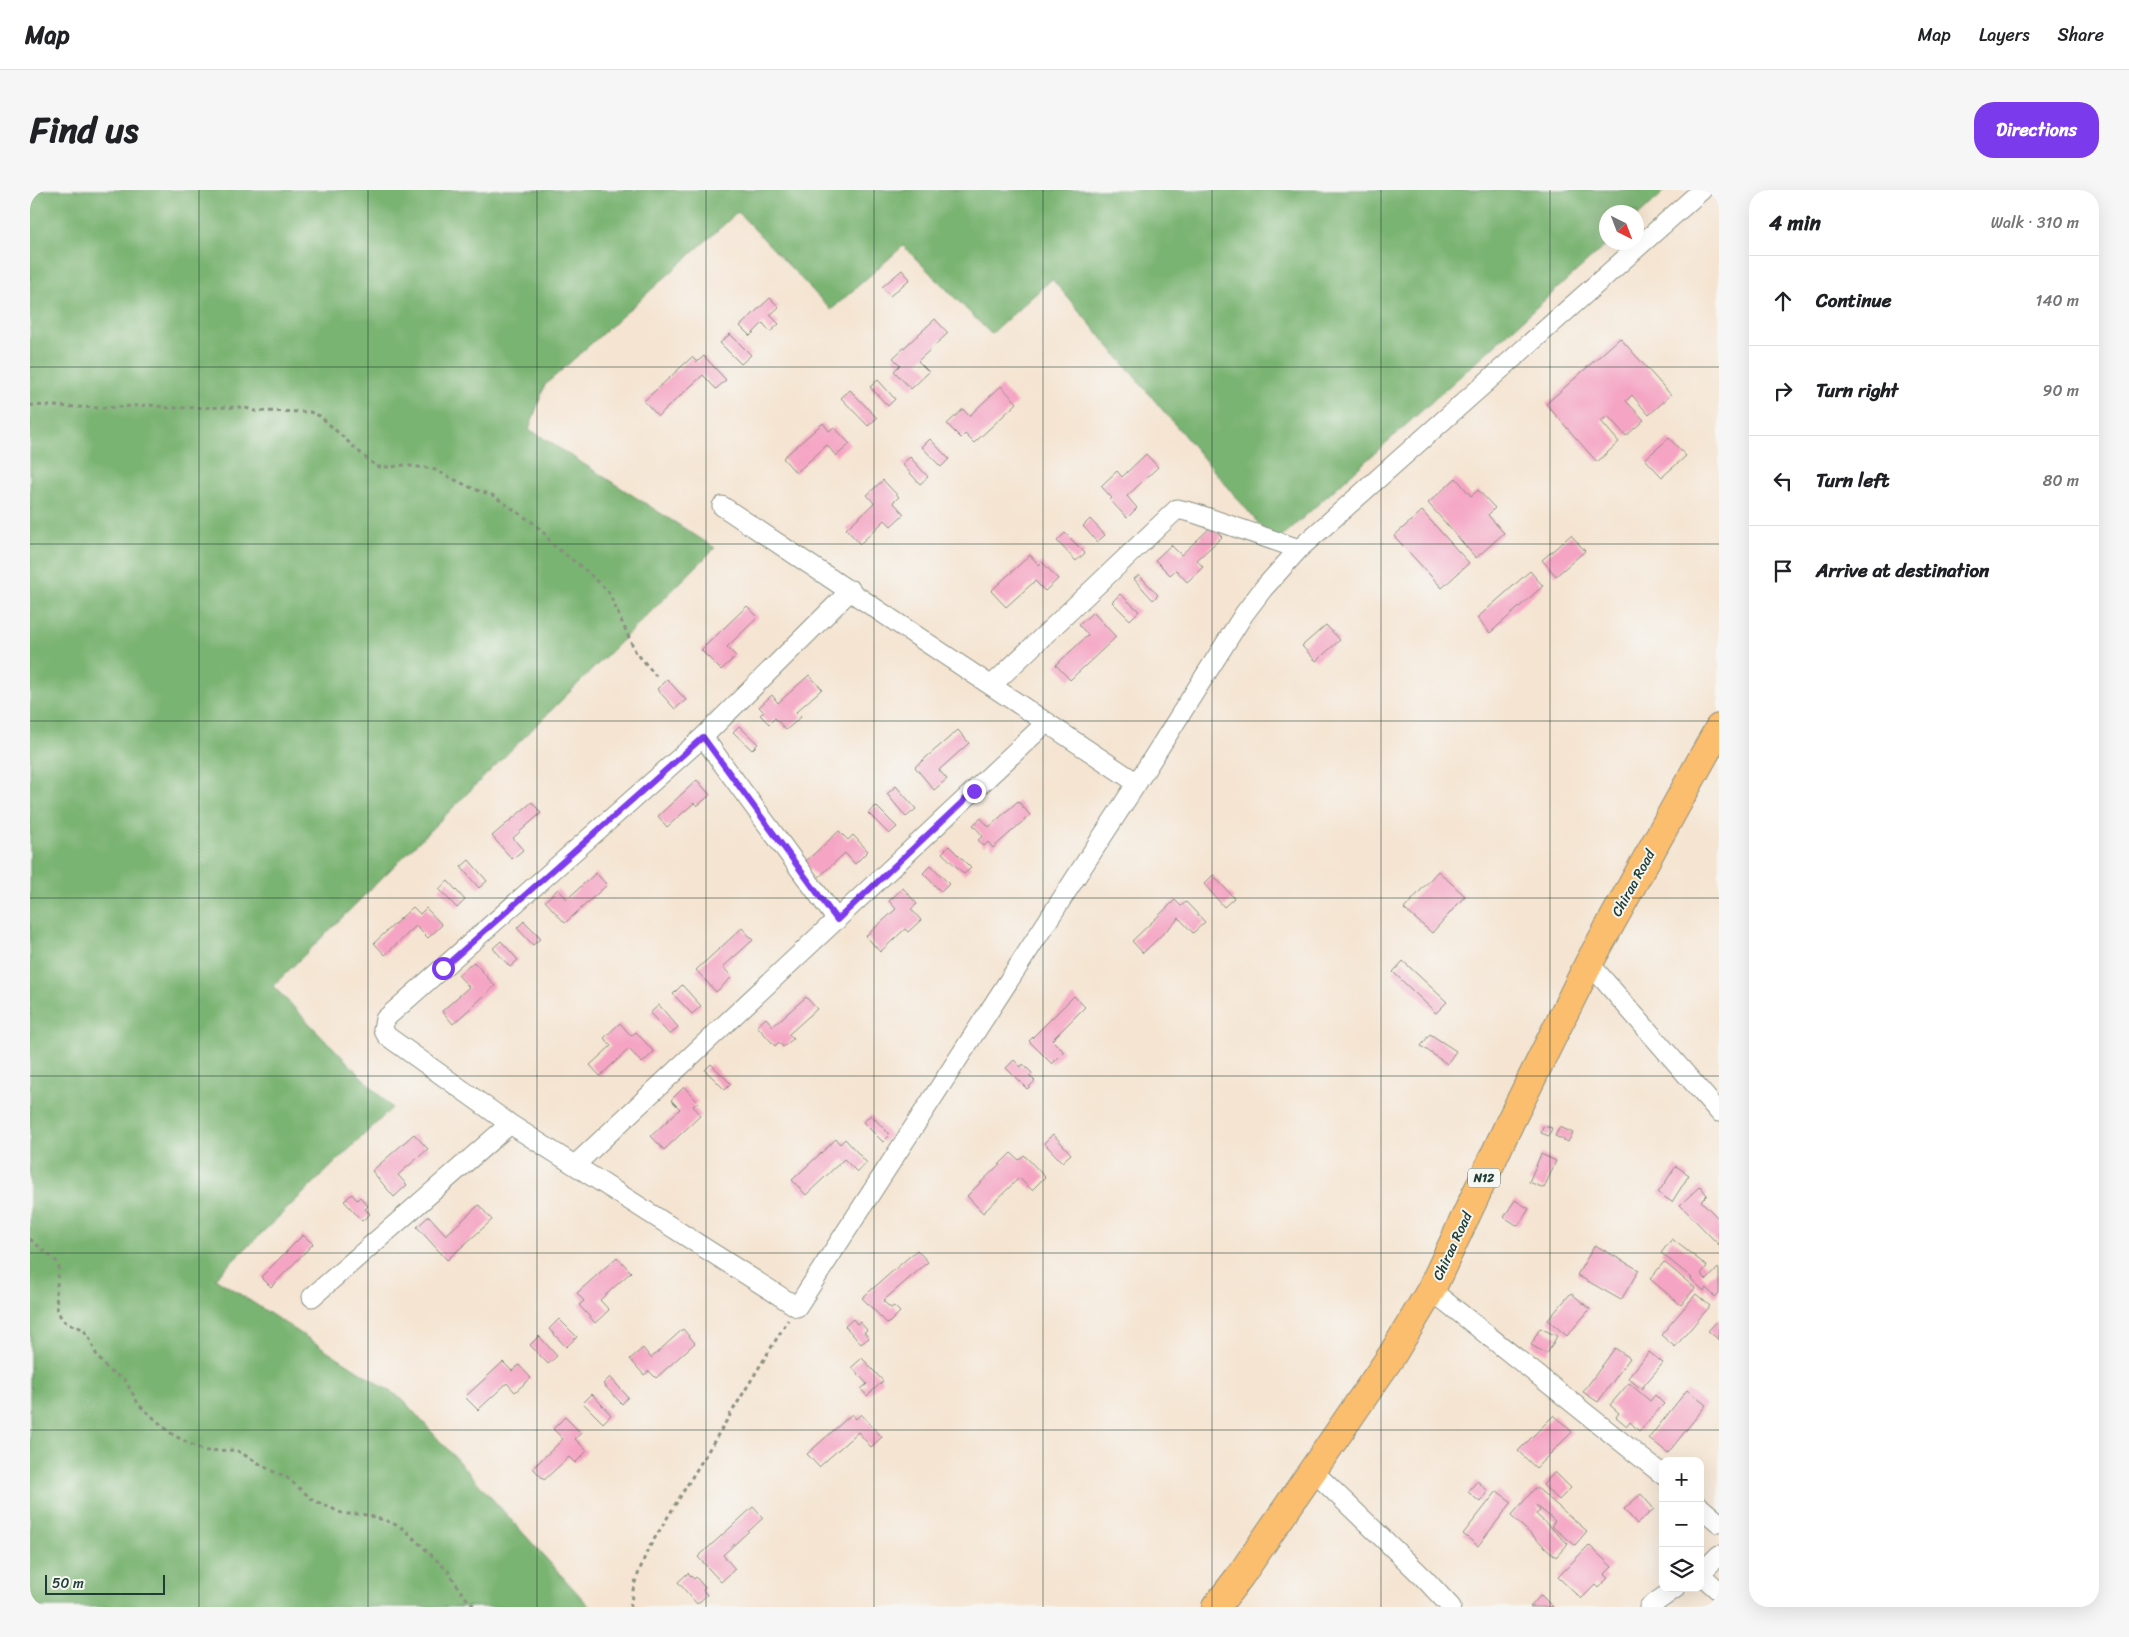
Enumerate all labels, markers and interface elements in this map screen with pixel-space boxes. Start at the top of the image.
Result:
text: Map [25,14,69,56]
text: Map [1918,19,1951,51]
text: Layers [1979,19,2030,51]
text: Share [2058,19,2104,51]
text: Find us [30,99,138,161]
button: Directions [1974,102,2099,158]
text: 4 min [1769,204,1821,242]
north arrow [1599,205,1644,250]
text: Walk · 310 m [1991,208,2079,237]
text: Continue [1816,284,1892,317]
text: 140 m [2036,286,2079,315]
icon: ahead [1769,287,1797,315]
text: Turn right [1816,374,1898,407]
text: 90 m [2043,376,2079,405]
icon: right [1769,377,1797,405]
text: Turn left [1816,464,1889,497]
text: 80 m [2043,466,2079,495]
icon: left [1769,467,1797,495]
text: Arrive at destination [1816,554,1989,587]
icon: arrive [1769,557,1797,585]
route end [963,780,986,803]
street label: Chiraa Road [1605,844,1663,921]
route start [432,957,455,980]
road number: N12 [1468,1168,1500,1188]
street label: Chiraa Road [1426,1206,1480,1285]
map controls [1659,1457,1704,1592]
button: + [1659,1457,1704,1502]
button: − [1659,1502,1704,1547]
button: layers [1659,1547,1704,1592]
text: 50 m [52,1571,84,1596]
scale bar [45,1572,165,1595]

